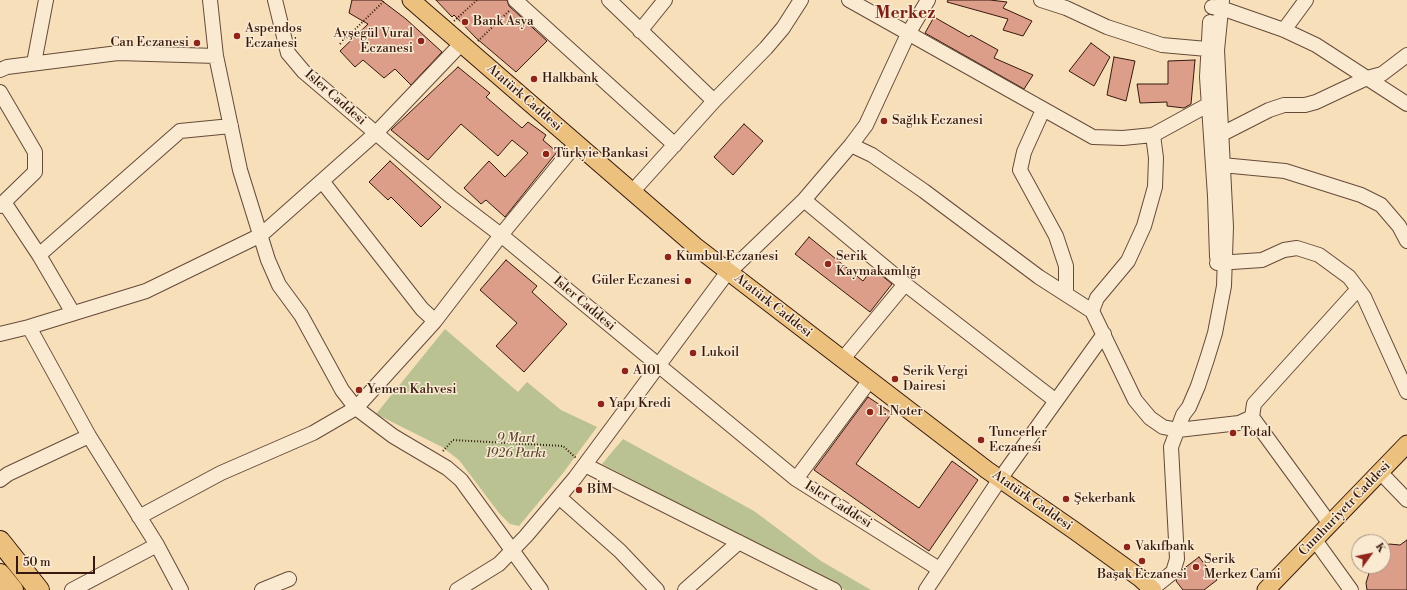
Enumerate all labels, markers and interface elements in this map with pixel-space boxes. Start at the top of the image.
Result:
district label: Merkez [875,4,935,24]
place label: Bank Asya [473,14,534,30]
marker: Bank Asya [460,17,470,27]
place label: Aspendos Eczanesi [245,21,302,52]
place label: Ayşegül Vural Eczanesi [334,26,413,57]
marker: Aspendos Eczanesi [232,31,242,41]
place label: Can Eczanesi [110,35,189,51]
marker: Ayşegül Vural Eczanesi [416,36,426,46]
marker: Can Eczanesi [192,38,202,48]
street label: Atatürk Caddesi [483,61,565,135]
street label: Isler Caddesi [301,67,369,129]
place label: Halkbank [542,71,598,87]
marker: Halkbank [529,74,539,84]
place label: Sağlık Eczanesi [892,113,983,129]
marker: Sağlık Eczanesi [879,116,889,126]
place label: Türkyie Bankasi [554,146,649,162]
marker: Türkyie Bankasi [541,149,551,159]
place label: Kumbul Eczanesi [676,249,778,265]
place label: Serik Kaymakamlığı [836,249,921,280]
marker: Kumbul Eczanesi [663,252,673,262]
marker: Serik Kaymakamlığı [823,259,833,269]
street label: Atatürk Caddesi [731,271,815,341]
place label: Güler Eczanesi [592,273,680,289]
street label: Isler Caddesi [550,274,618,334]
marker: Güler Eczanesi [683,276,693,286]
place label: Lukoil [701,345,739,361]
marker: Lukoil [688,348,698,358]
place label: A101 [633,363,661,379]
place label: Serik Vergi Dairesi [903,364,968,395]
marker: A101 [620,366,630,376]
marker: Serik Vergi Dairesi [890,374,900,384]
place label: Yemen Kahvesi [367,382,457,398]
marker: Yemen Kahvesi [354,385,364,395]
place label: Yapı Kredi [609,396,671,412]
marker: Yapı Kredi [596,399,606,409]
place label: 1. Noter [878,404,923,420]
marker: 1. Noter [865,407,875,417]
place label: Tuncerler Eczanesi [989,425,1047,456]
place label: Total [1241,425,1271,441]
marker: Total [1228,428,1238,438]
park label: 9 Mart 1926 Parkı [486,431,546,462]
marker: Tuncerler Eczanesi [976,435,986,445]
street label: Cumhuriyetr Caddesi [1296,458,1394,560]
street label: Atatürk Caddesi [989,468,1075,534]
street label: Isler Caddesi [802,478,874,532]
place label: BİM [587,482,613,498]
marker: BİM [574,485,584,495]
place label: Şekerbank [1074,491,1135,507]
marker: Şekerbank [1061,494,1071,504]
north arrow [1351,534,1391,574]
place label: Vakıfbank [1135,539,1194,555]
text: K [1372,540,1389,556]
marker: Vakıfbank [1122,542,1132,552]
scale bar [18,548,97,574]
place label: Serik Merkez Cami [1204,552,1281,583]
text: 50 m [23,555,51,570]
marker: Başak Eczanesi [1137,556,1147,566]
marker: Serik Merkez Cami [1191,562,1201,572]
place label: Başak Eczanesi [1097,567,1187,583]

